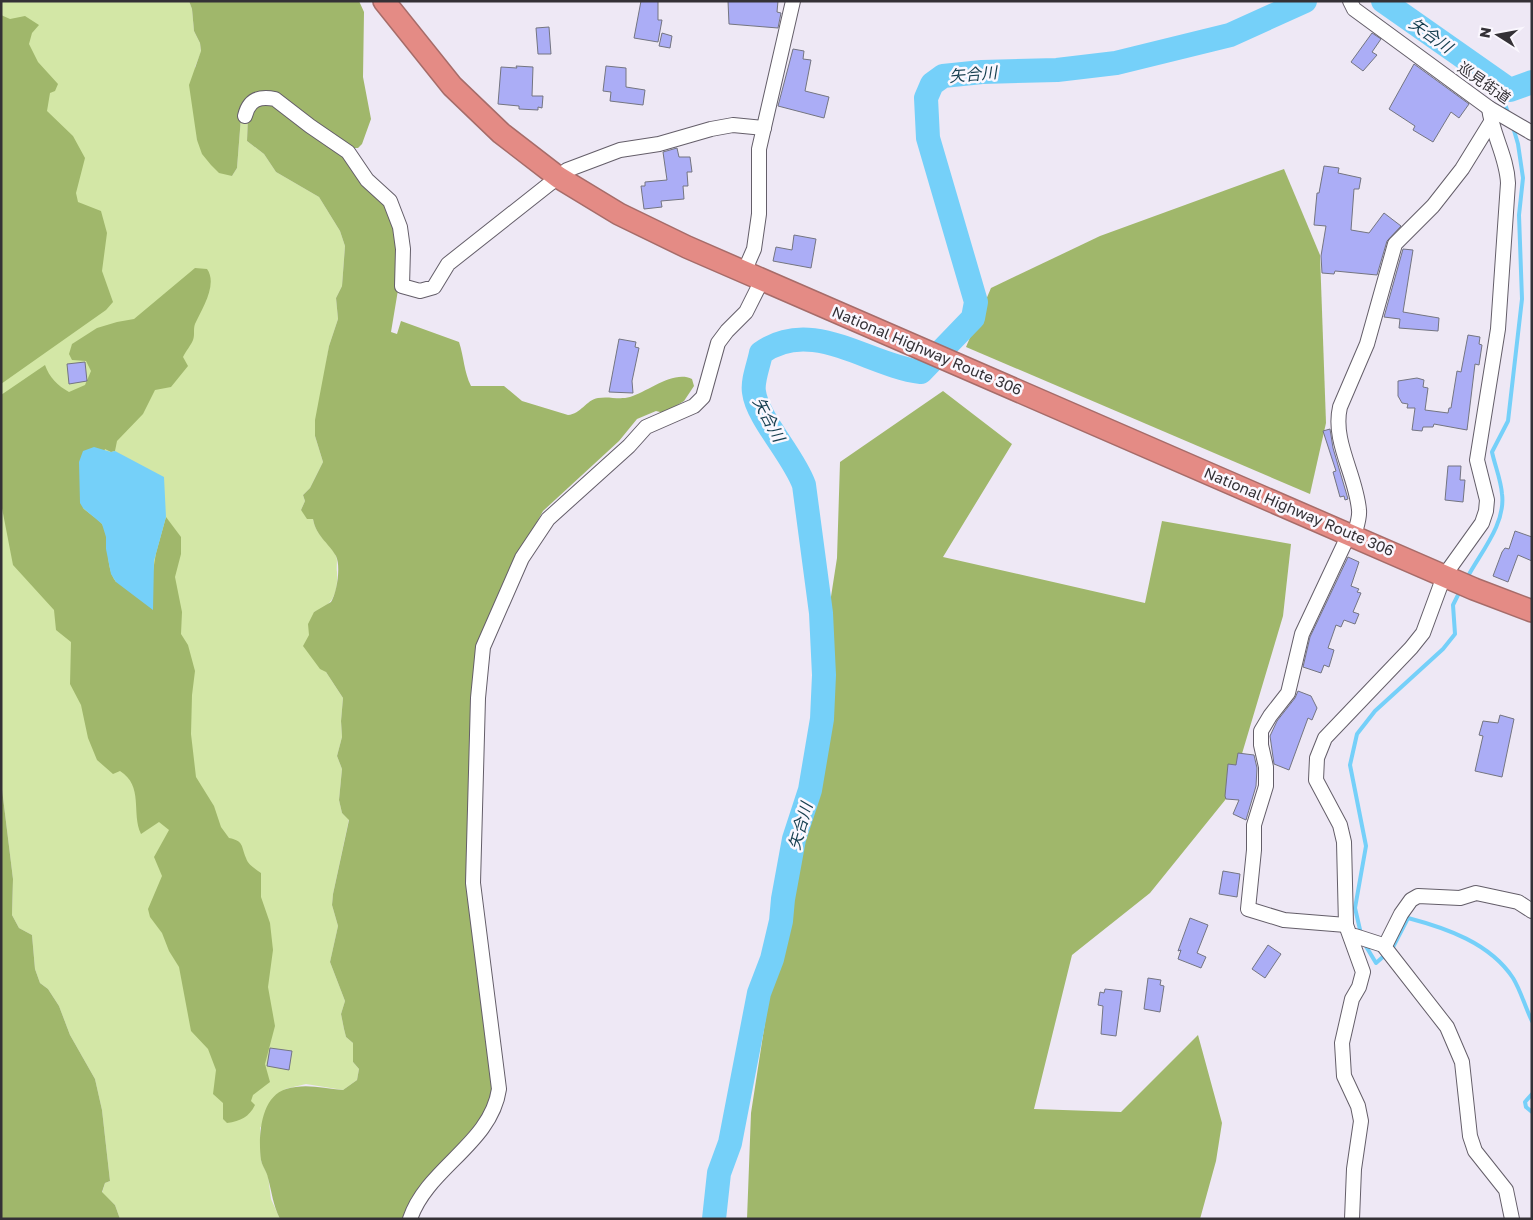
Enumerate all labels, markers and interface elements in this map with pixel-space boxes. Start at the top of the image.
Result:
north arrow [1473,10,1523,60]
water label: 矢合川 [1406,13,1458,58]
text: N [1475,26,1494,39]
street label: 巡見街道 [1455,58,1514,107]
water label: 矢合川 [948,62,1000,86]
street label: National Highway Route 306 [830,302,1025,398]
water label: 矢合川 [749,393,790,447]
street label: National Highway Route 306 [1202,463,1397,559]
water label: 矢合川 [784,798,817,852]

